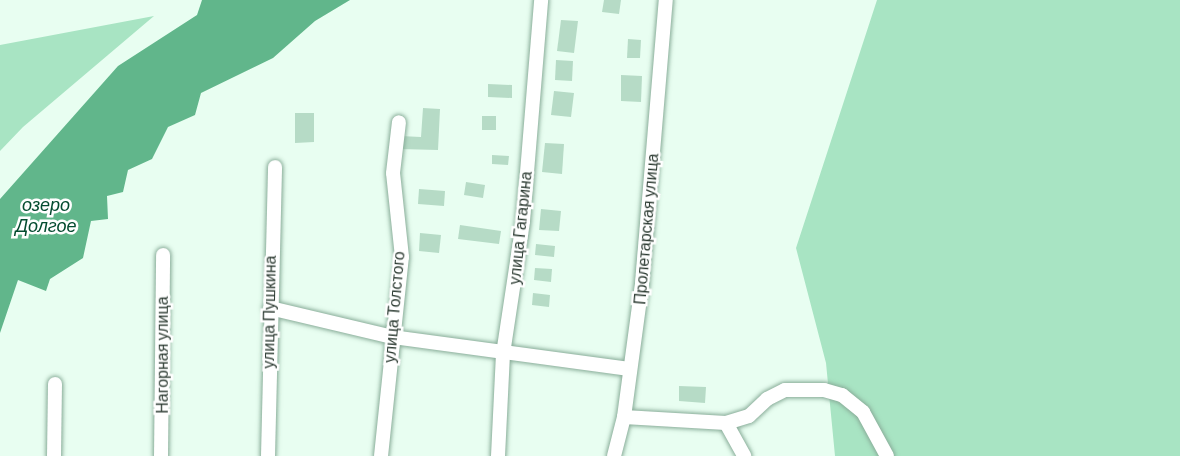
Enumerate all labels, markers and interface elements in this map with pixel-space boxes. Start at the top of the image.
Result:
street label: Пролетарская улица [630,153,662,305]
street label: улица Гагарина [505,170,535,286]
water label: озеро Долгое [15,194,77,236]
street label: улица Толстого [380,250,408,364]
street label: улица Пушкина [258,255,280,369]
street label: Нагорная улица [152,296,172,414]

